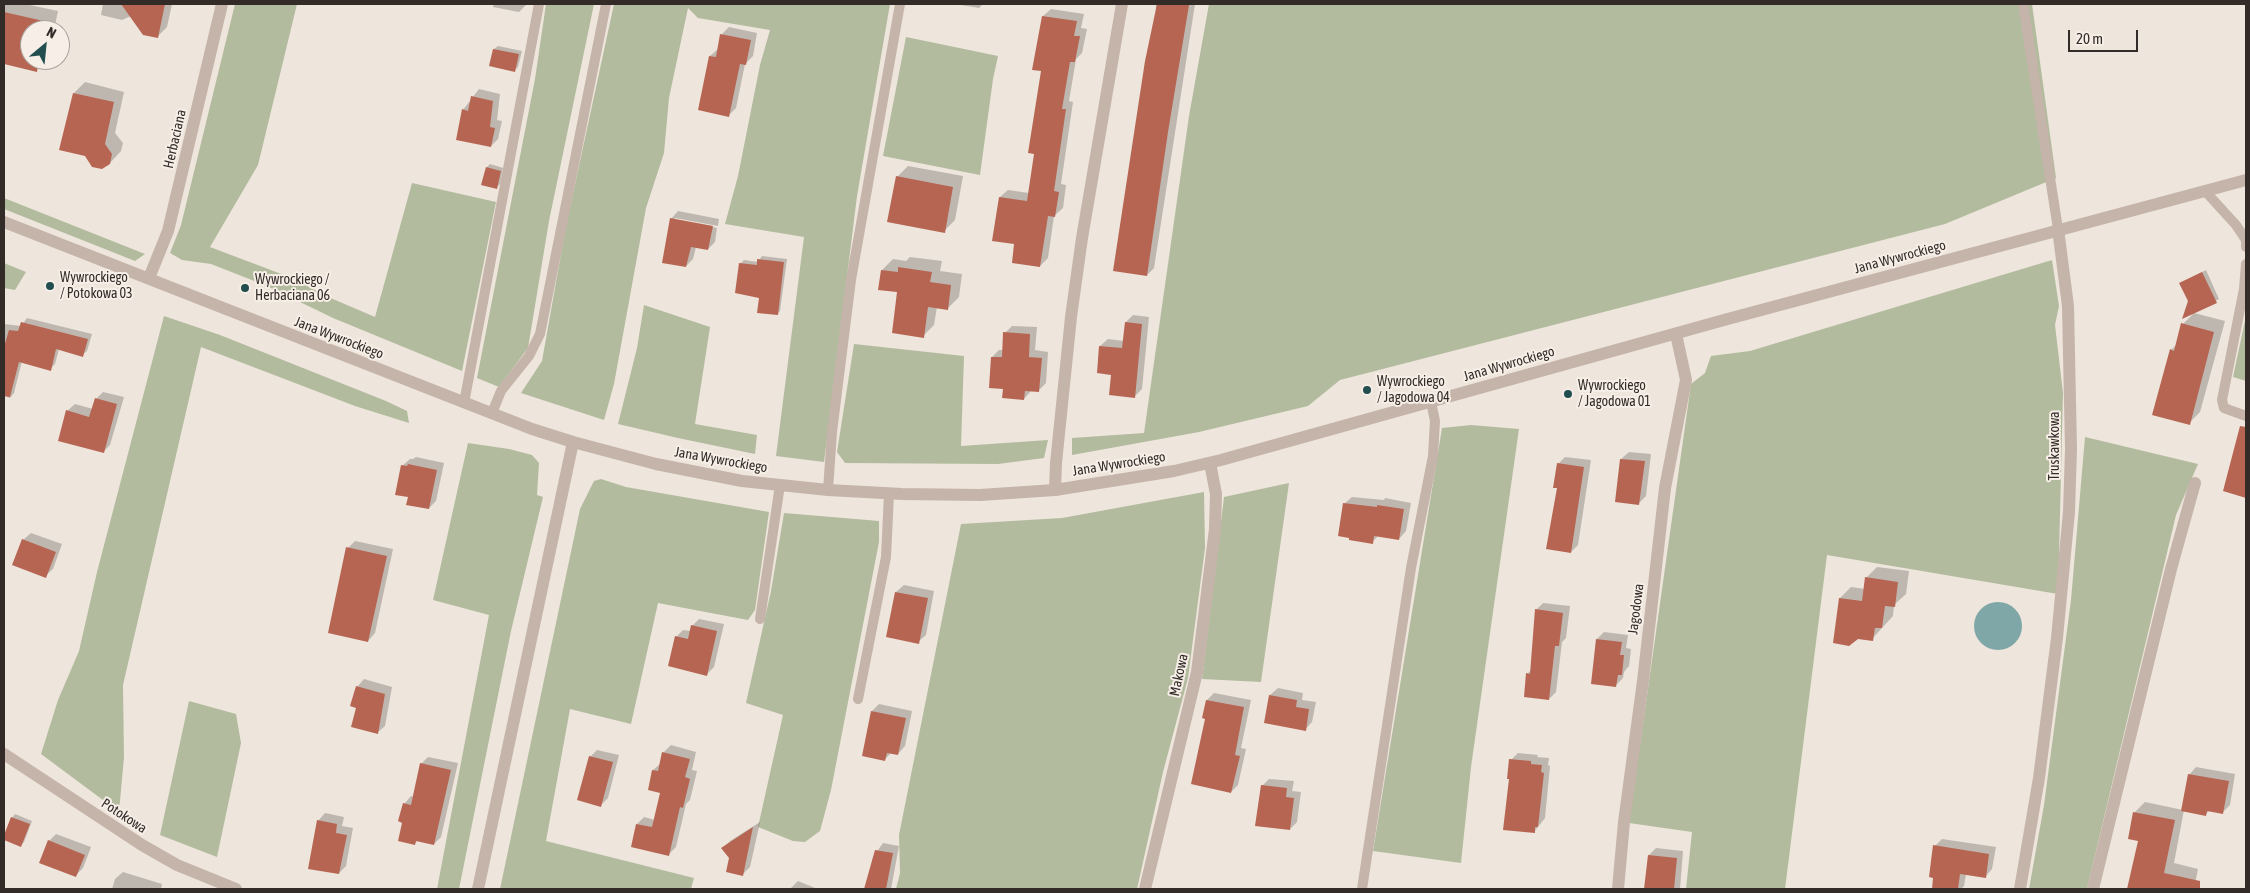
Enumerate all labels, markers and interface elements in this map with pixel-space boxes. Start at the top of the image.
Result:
north arrow [20,20,70,70]
scale bar [2070,20,2140,52]
text: N [44,24,59,42]
text: 20 m [2076,30,2103,47]
street label: Herbaciana [160,108,190,170]
street label: Jana Wywrockiego [1852,237,1948,277]
place label: Wywrockiego / Potokowa 03 [60,270,133,302]
place label: Wywrockiego / Herbaciana 06 [255,272,330,304]
marker: Wywrockiego / Potokowa 03 [44,280,56,292]
marker: Wywrockiego / Herbaciana 06 [239,282,251,294]
street label: Jana Wywrockiego [292,313,386,363]
street label: Jana Wywrockiego [1462,343,1556,385]
place label: Wywrockiego / Jagodowa 04 [1377,374,1450,407]
place label: Wywrockiego / Jagodowa 01 [1578,378,1651,411]
marker: Wywrockiego / Jagodowa 04 [1361,384,1373,396]
marker: Wywrockiego / Jagodowa 01 [1562,388,1574,400]
street label: Truskawkowa [2047,411,2063,481]
street label: Jana Wywrockiego [673,444,769,476]
street label: Jana Wywrockiego [1071,448,1167,480]
street label: Jagodowa [1625,583,1647,635]
street label: Makowa [1166,652,1192,698]
street label: Potokowa [98,795,150,837]

